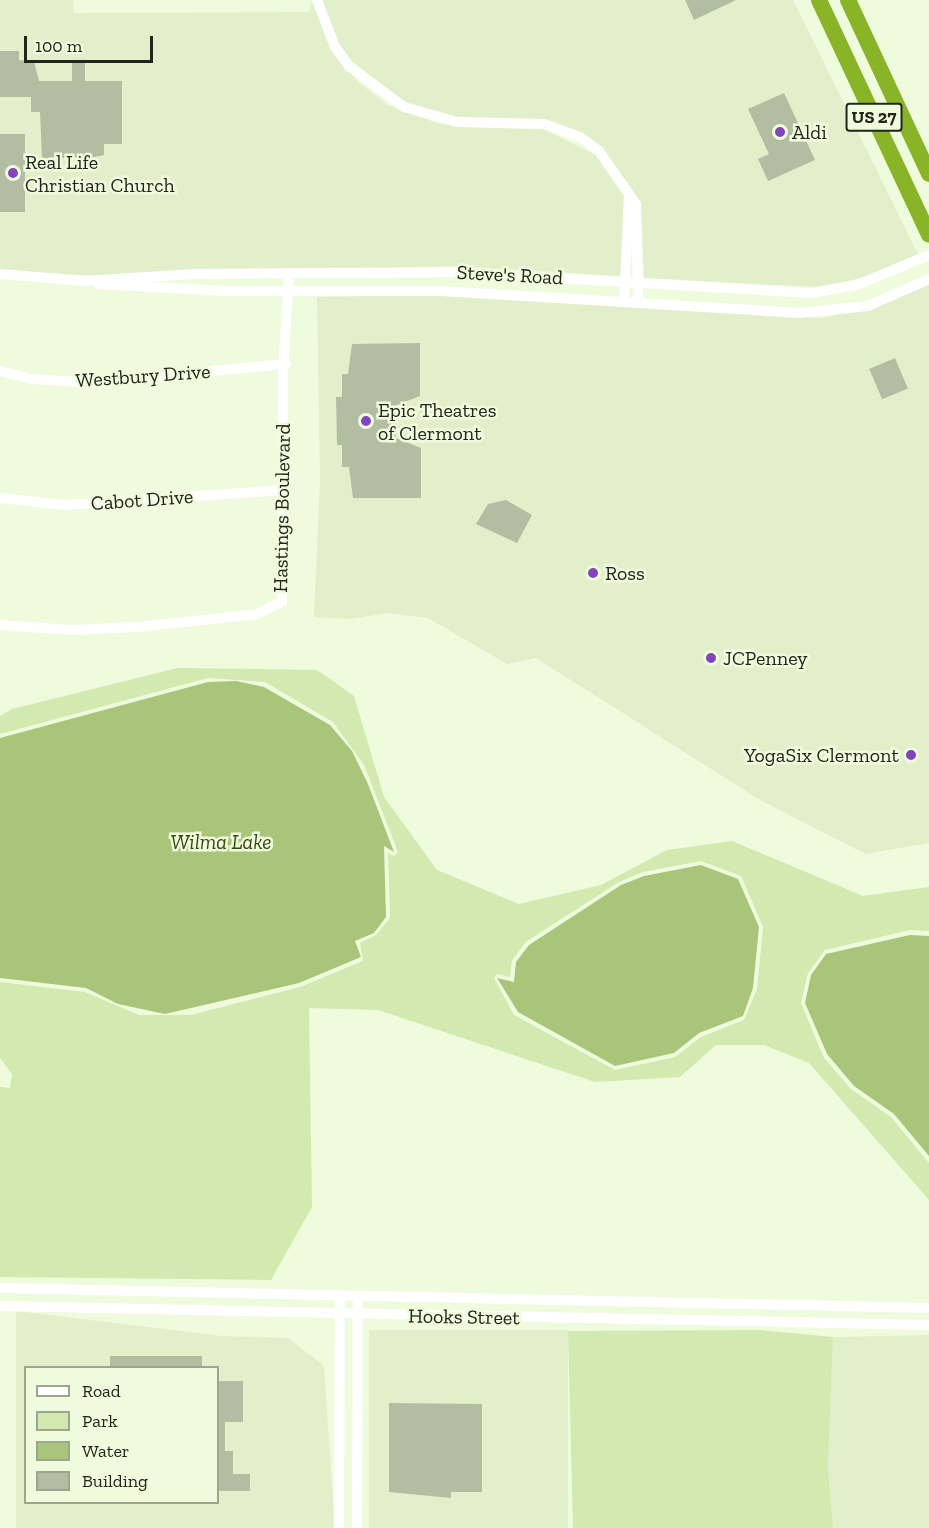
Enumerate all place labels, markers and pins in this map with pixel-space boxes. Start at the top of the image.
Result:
place label: Aldi [792,120,827,144]
marker: Aldi [773,125,787,139]
place label: Real Life Christian Church [25,150,175,197]
marker: Real Life Christian Church [6,166,20,180]
place label: Epic Theatres of Clermont [378,398,497,445]
marker: Epic Theatres of Clermont [359,414,373,428]
place label: Ross [605,561,645,585]
marker: Ross [586,566,600,580]
place label: JCPenney [723,646,807,670]
marker: JCPenney [704,651,718,665]
place label: YogaSix Clermont [744,743,899,767]
marker: YogaSix Clermont [904,748,918,762]

